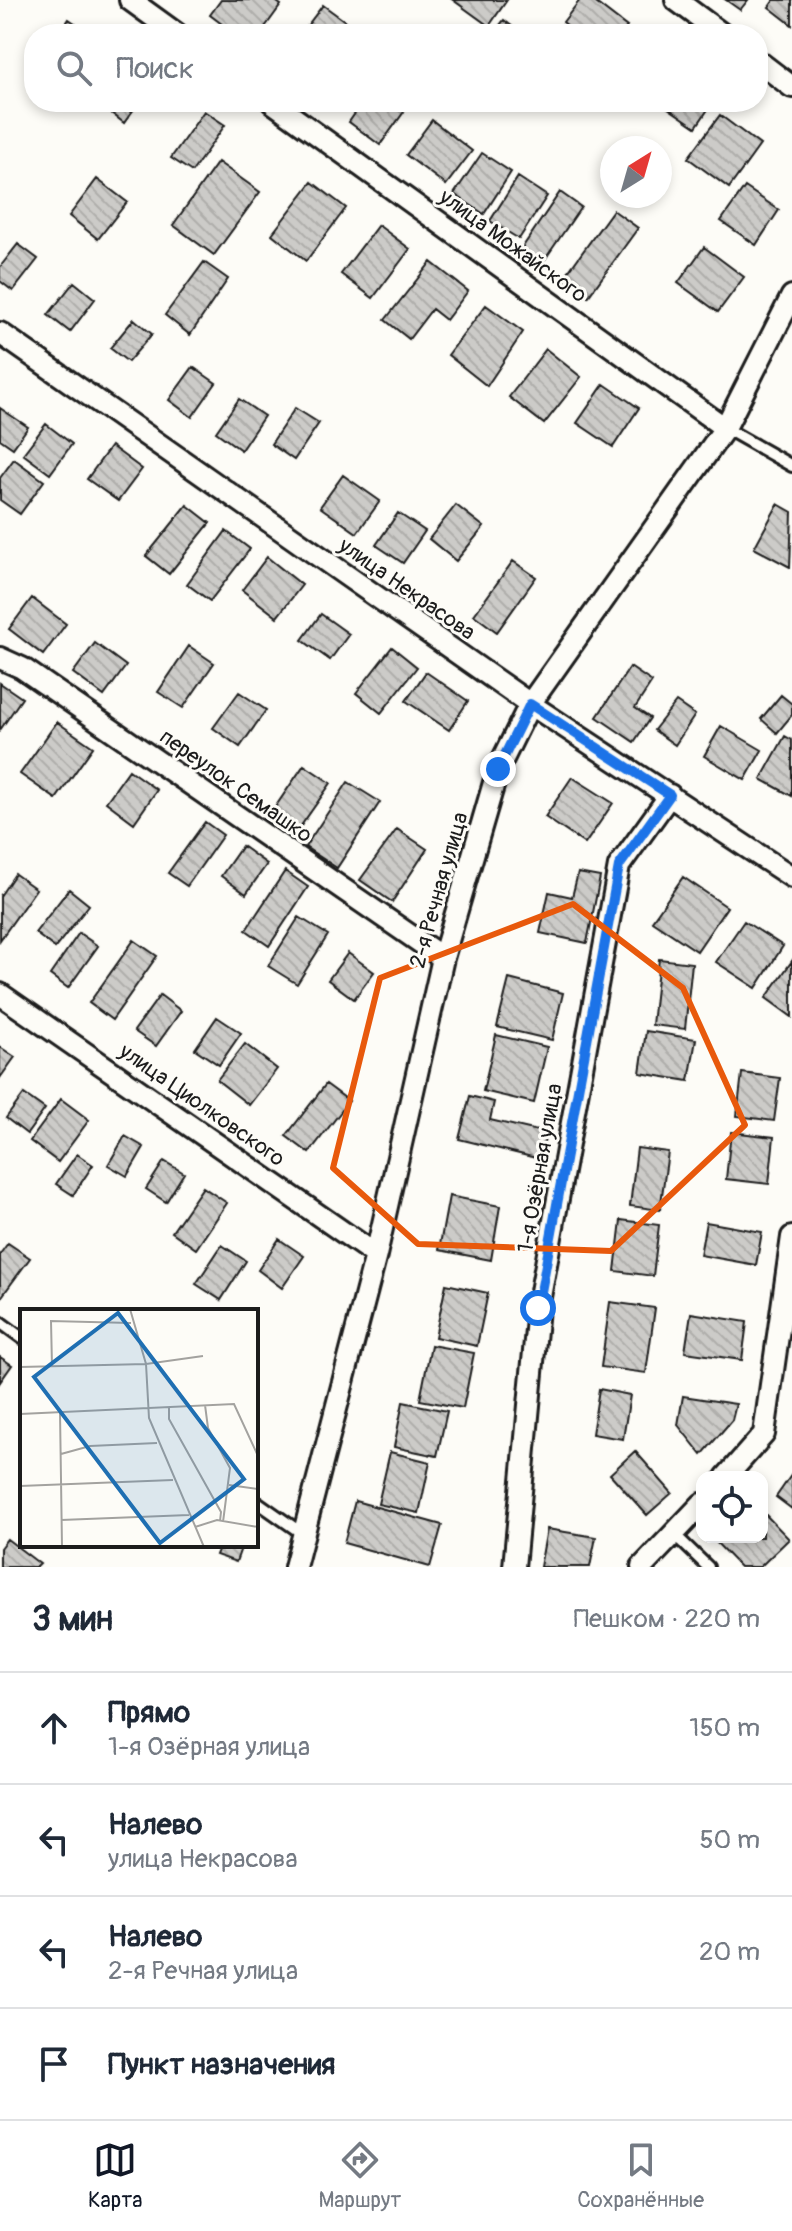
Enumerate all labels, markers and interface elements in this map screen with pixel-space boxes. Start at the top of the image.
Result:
search box [24,24,768,112]
icon: search [52,46,96,90]
text: Поиск [116,50,194,87]
north arrow [600,136,672,208]
street label: улица Можайского [433,182,592,309]
street label: улица Некрасова [332,531,481,646]
street label: переулок Семашко [154,723,318,849]
route end [480,751,516,787]
street label: 2-я Речная улица [403,809,475,971]
street label: улица Циолковского [113,1037,290,1173]
street label: 1-я Озёрная улица [511,1081,569,1255]
route start [520,1290,556,1326]
inset map [20,1309,258,1547]
map controls [696,1471,768,1543]
button: locate [696,1471,768,1543]
text: 3 мин [32,1598,113,1641]
text: Пешком · 220 m [573,1603,760,1635]
text: Прямо [108,1694,190,1731]
icon: ahead [32,1706,76,1750]
text: 150 m [689,1712,760,1744]
text: 1-я Озёрная улица [108,1731,310,1763]
text: Налево [108,1806,202,1843]
icon: left [32,1818,76,1862]
text: 50 m [699,1824,760,1856]
text: улица Некрасова [108,1843,298,1875]
text: Налево [108,1918,202,1955]
icon: left [32,1930,76,1974]
text: 20 m [699,1936,760,1968]
text: 2-я Речная улица [108,1955,298,1987]
icon: arrive [32,2042,76,2086]
text: Пункт назначения [108,2046,335,2083]
tab: Карта [88,2138,143,2214]
tab: Маршрут [318,2138,401,2214]
tab: Сохранённые [577,2138,704,2214]

